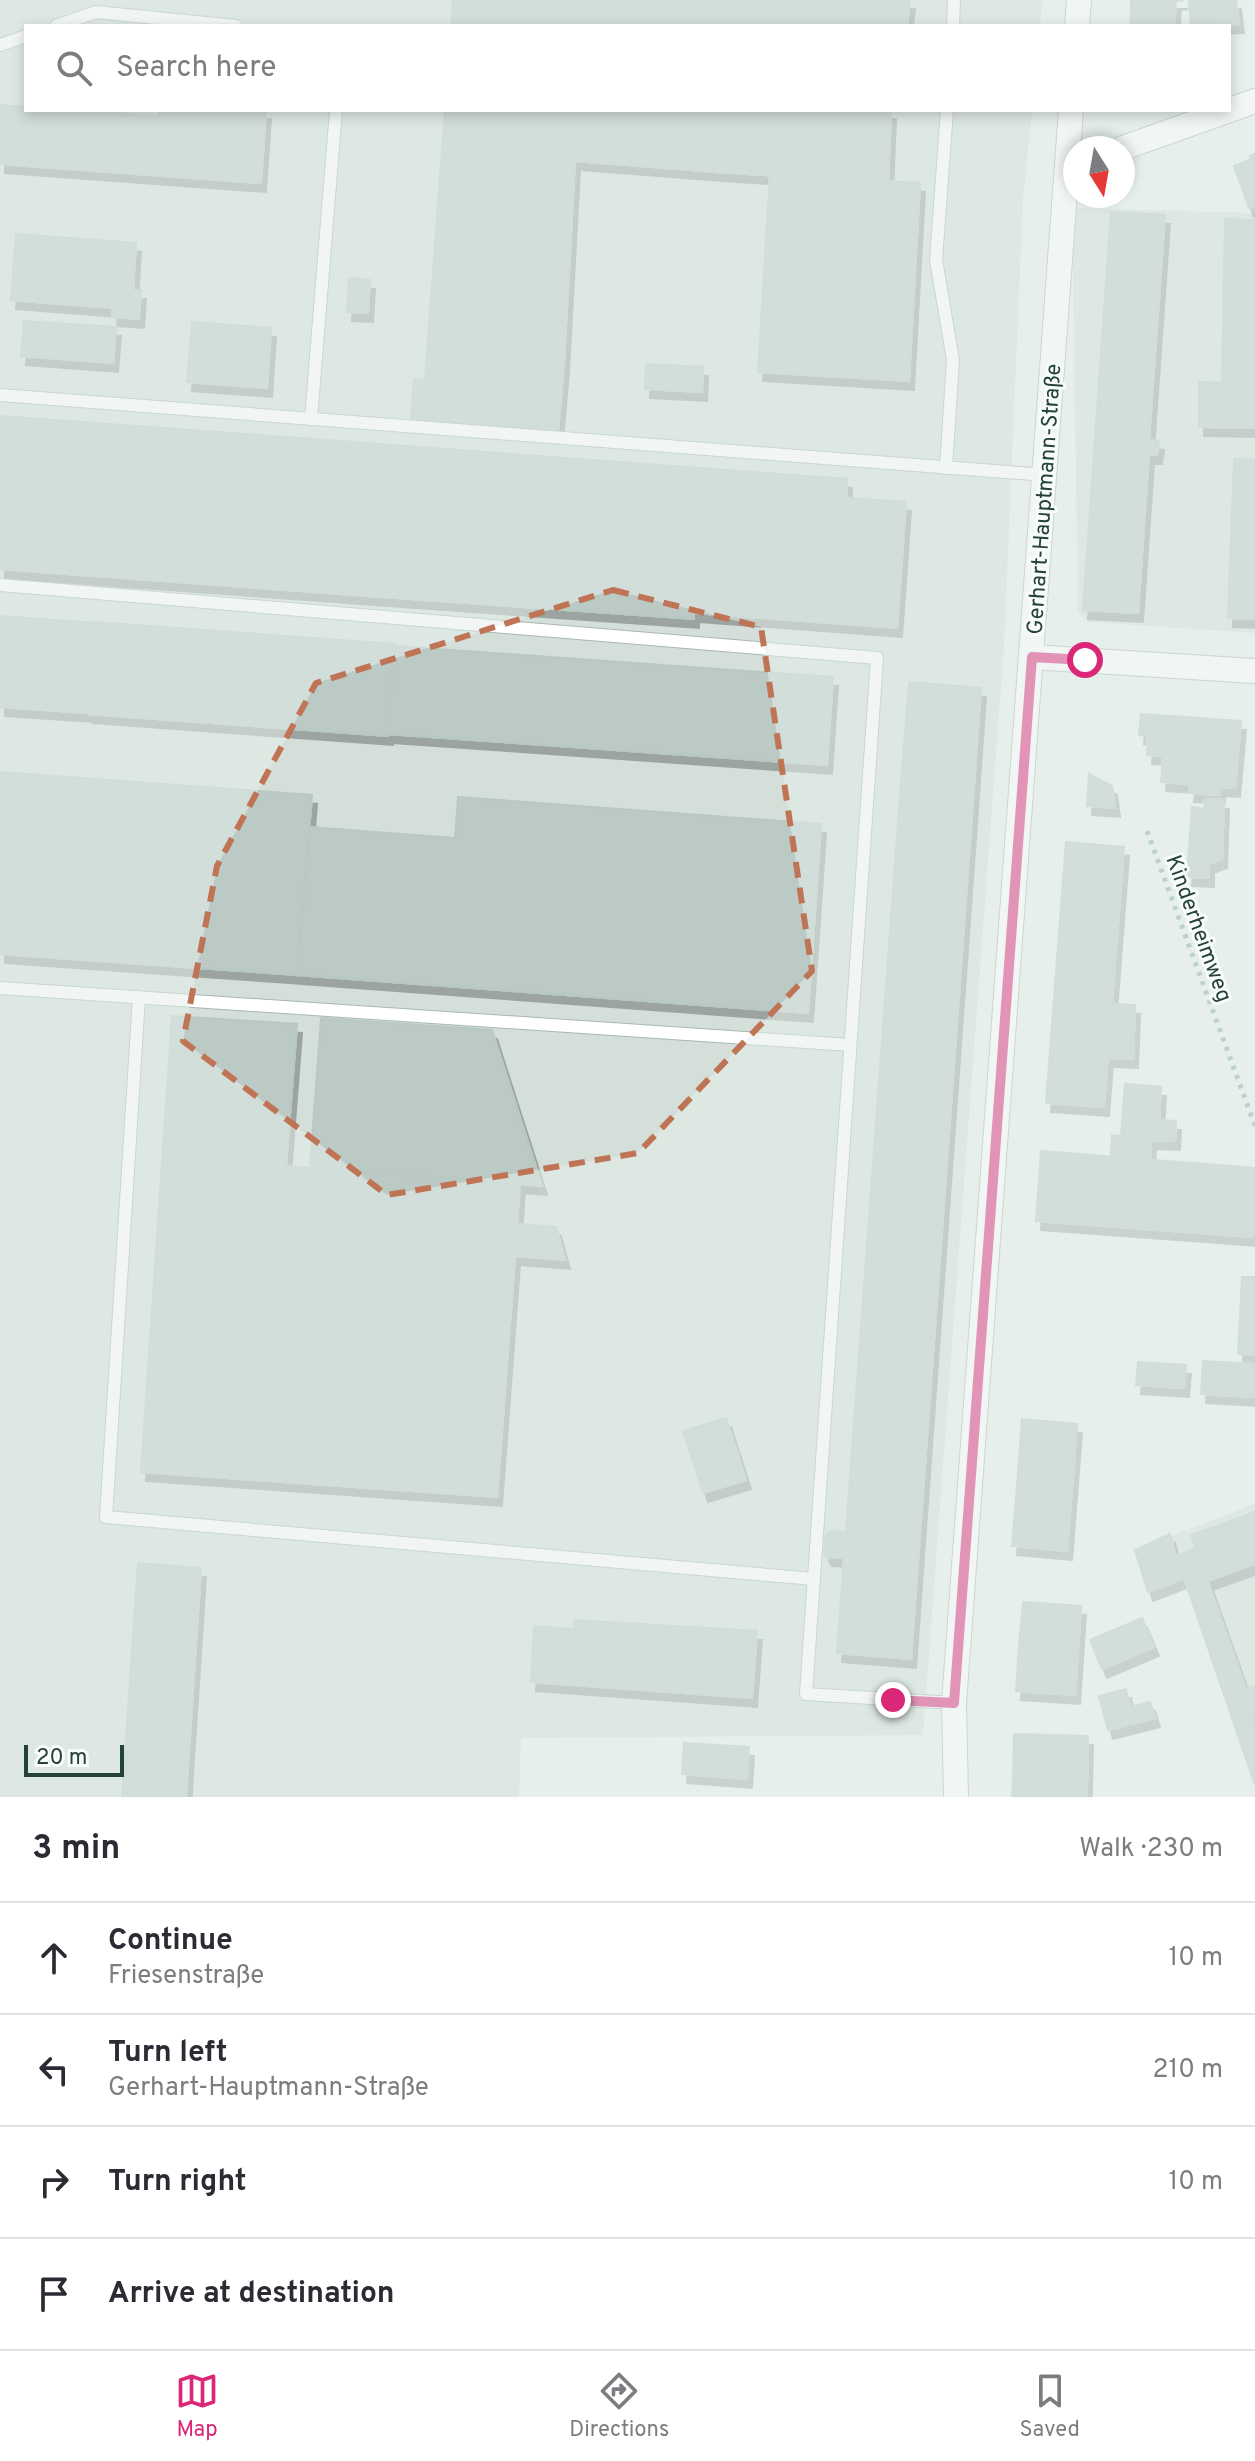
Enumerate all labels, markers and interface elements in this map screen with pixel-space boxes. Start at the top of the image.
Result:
search box [24,24,1231,112]
icon: search [52,46,96,90]
text: Search here [116,50,276,87]
north arrow [1063,136,1135,208]
street label: Gerhart-Hauptmann-Straße [1023,363,1068,636]
route start [1067,642,1103,678]
street label: Kinderheimweg [1159,852,1237,1006]
route end [875,1682,911,1718]
scale bar [24,1741,124,1777]
text: 20 m [36,1745,87,1772]
text: 3 min [32,1828,120,1871]
text: Walk · 230 m [1079,1833,1223,1866]
text: Continue [108,1923,233,1960]
icon: ahead [32,1936,76,1980]
text: 10 m [1168,1942,1223,1975]
text: Friesenstraße [108,1960,264,1993]
text: Turn left [108,2035,228,2072]
icon: left [32,2048,76,2092]
text: 210 m [1153,2054,1223,2087]
text: Gerhart-Hauptmann-Straße [108,2072,429,2105]
icon: right [32,2160,76,2204]
text: Turn right [108,2164,246,2201]
text: 10 m [1168,2166,1223,2199]
icon: arrive [32,2272,76,2316]
text: Arrive at destination [108,2276,394,2313]
tab: Map [175,2369,219,2444]
tab: Directions [569,2369,669,2444]
tab: Saved [1019,2369,1080,2444]

